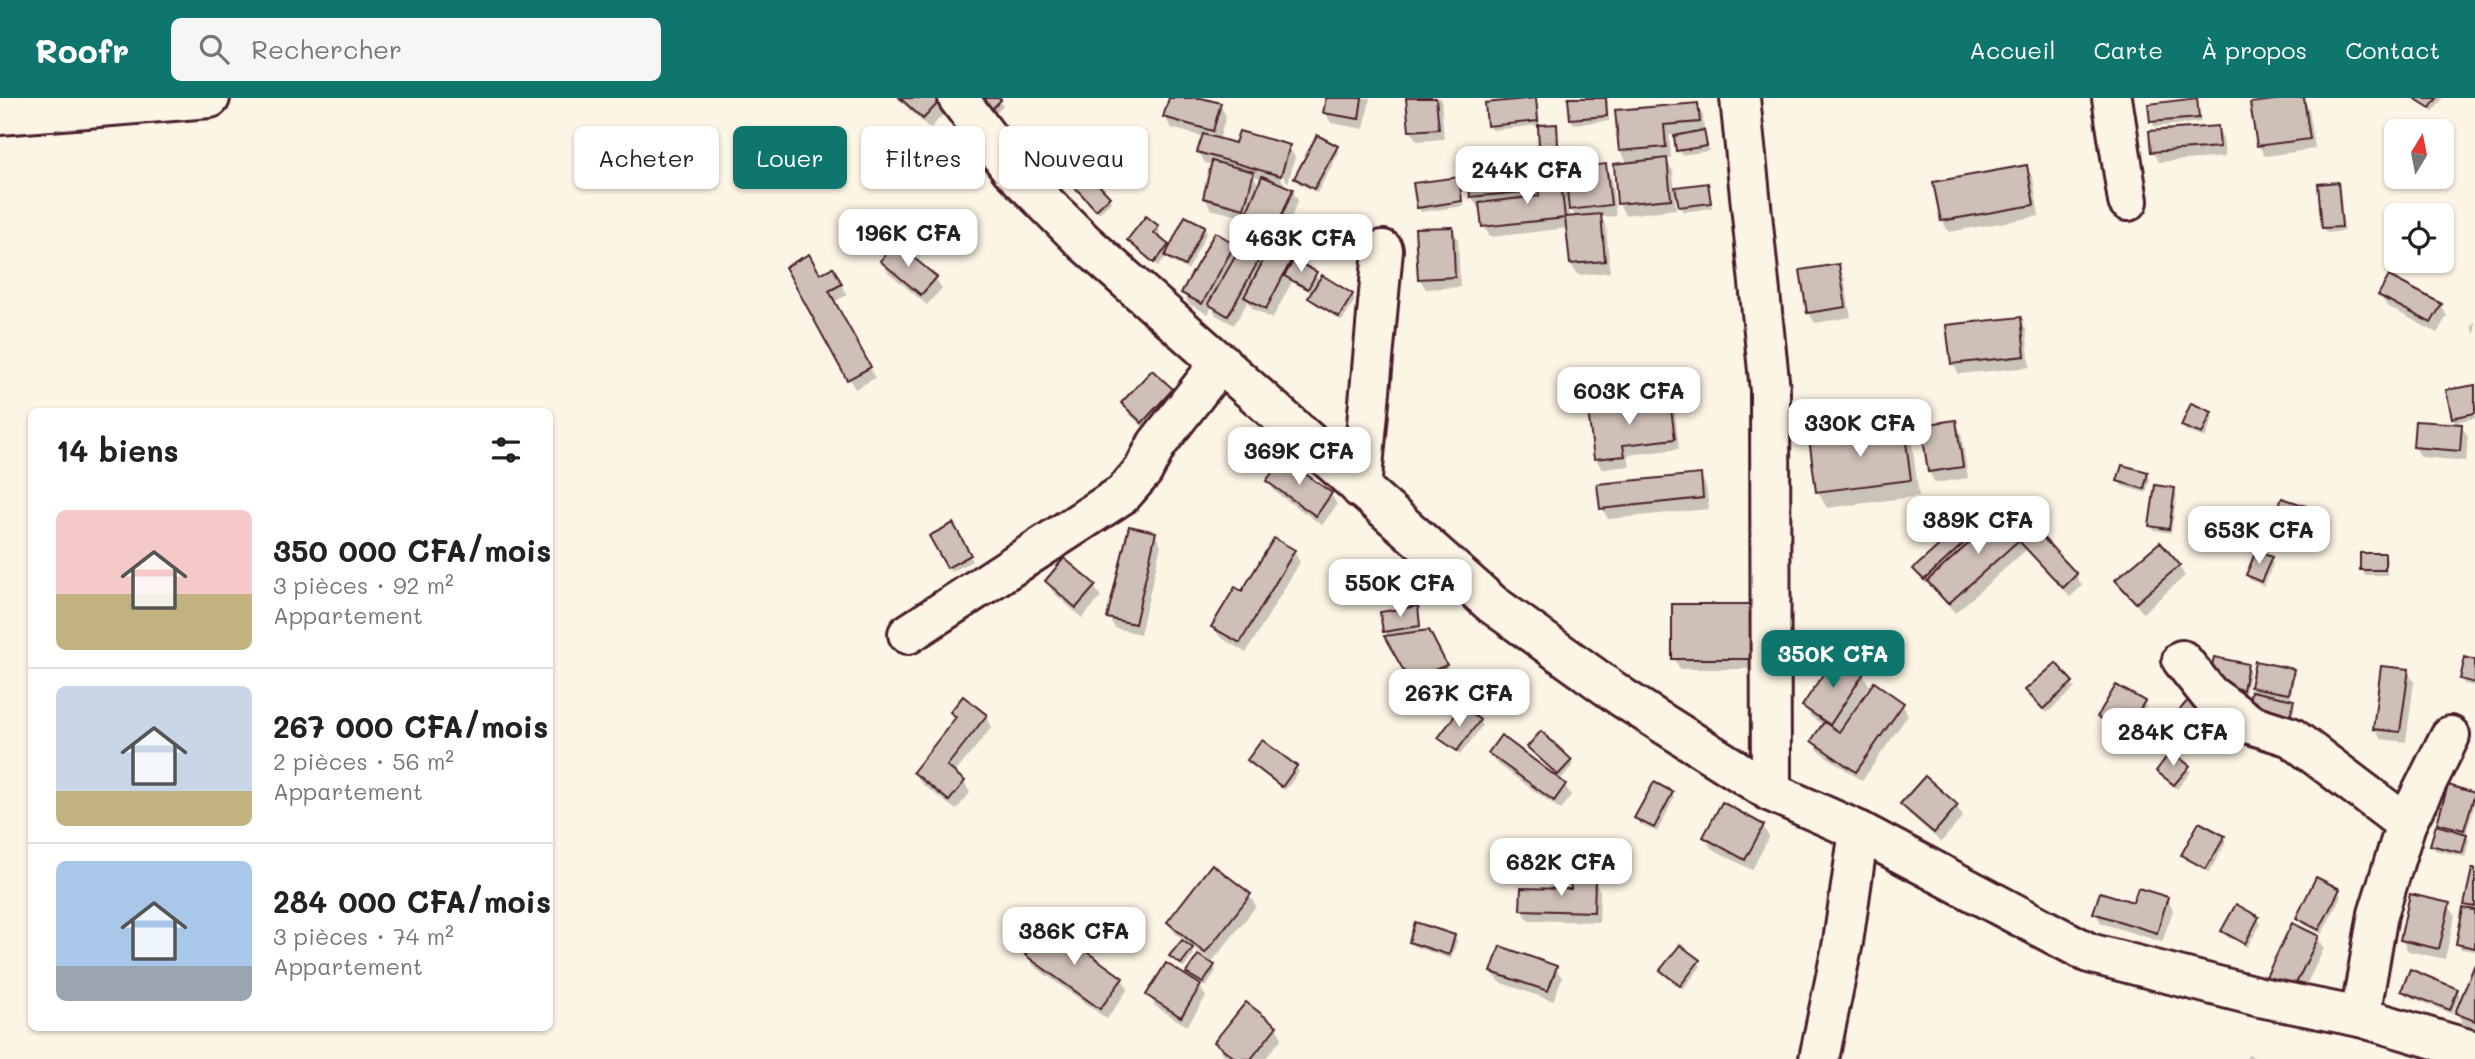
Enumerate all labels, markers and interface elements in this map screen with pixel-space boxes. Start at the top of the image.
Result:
search box [171,18,661,81]
text: Roofr [35,28,129,71]
icon: search [195,30,233,68]
text: Rechercher [251,32,402,66]
text: Accueil [1969,34,2055,65]
text: Carte [2093,34,2163,65]
text: À propos [2201,34,2307,65]
text: Contact [2345,34,2440,65]
north arrow [2384,119,2454,189]
map controls [2384,119,2454,273]
chip: Acheter [574,126,719,189]
chip: Louer [733,126,847,189]
chip: Filtres [861,126,985,189]
chip: Nouveau [999,126,1148,189]
pin: 244K CFA [1455,146,1599,206]
text: 244K CFA [1472,154,1582,184]
button: locate [2384,203,2454,273]
pin: 196K CFA [836,209,980,269]
pin: 463K CFA [1229,214,1373,274]
text: 196K CFA [855,217,961,247]
text: 463K CFA [1245,222,1357,252]
pin: 603K CFA [1557,368,1701,427]
text: 603K CFA [1573,375,1685,405]
pin: 330K CFA [1788,400,1932,459]
text: 330K CFA [1804,407,1916,437]
pin: 369K CFA [1227,428,1371,487]
text: 14 biens [56,430,179,470]
icon: filters [487,431,525,469]
text: 369K CFA [1244,435,1354,465]
pin: 389K CFA [1906,496,2050,556]
text: 389K CFA [1923,504,2033,534]
pin: 653K CFA [2187,506,2331,566]
text: 653K CFA [2204,514,2314,544]
text: 350 000 CFA/mois [273,530,552,570]
icon: home [112,538,196,622]
pin: 550K CFA [1328,560,1472,619]
text: 550K CFA [1345,567,1455,597]
text: 3 pièces · 92 m² [273,570,454,600]
text: Appartement [273,600,423,630]
pin: 350K CFA [1761,630,1905,690]
text: 350K CFA [1778,638,1888,668]
pin: 267K CFA [1387,670,1531,729]
text: 267K CFA [1405,677,1513,707]
text: 267 000 CFA/mois [273,706,548,746]
pin: 284K CFA [2101,708,2245,768]
icon: home [112,714,196,798]
text: 284K CFA [2118,716,2228,746]
text: 2 pièces · 56 m² [273,746,454,776]
text: Appartement [273,776,423,806]
pin: 682K CFA [1489,838,1633,898]
text: 682K CFA [1506,846,1616,876]
text: 284 000 CFA/mois [273,881,551,921]
icon: home [112,889,196,973]
pin: 386K CFA [1002,908,1146,967]
text: 386K CFA [1019,915,1129,945]
text: 3 pièces · 74 m² [273,921,454,951]
text: Appartement [273,951,423,981]

